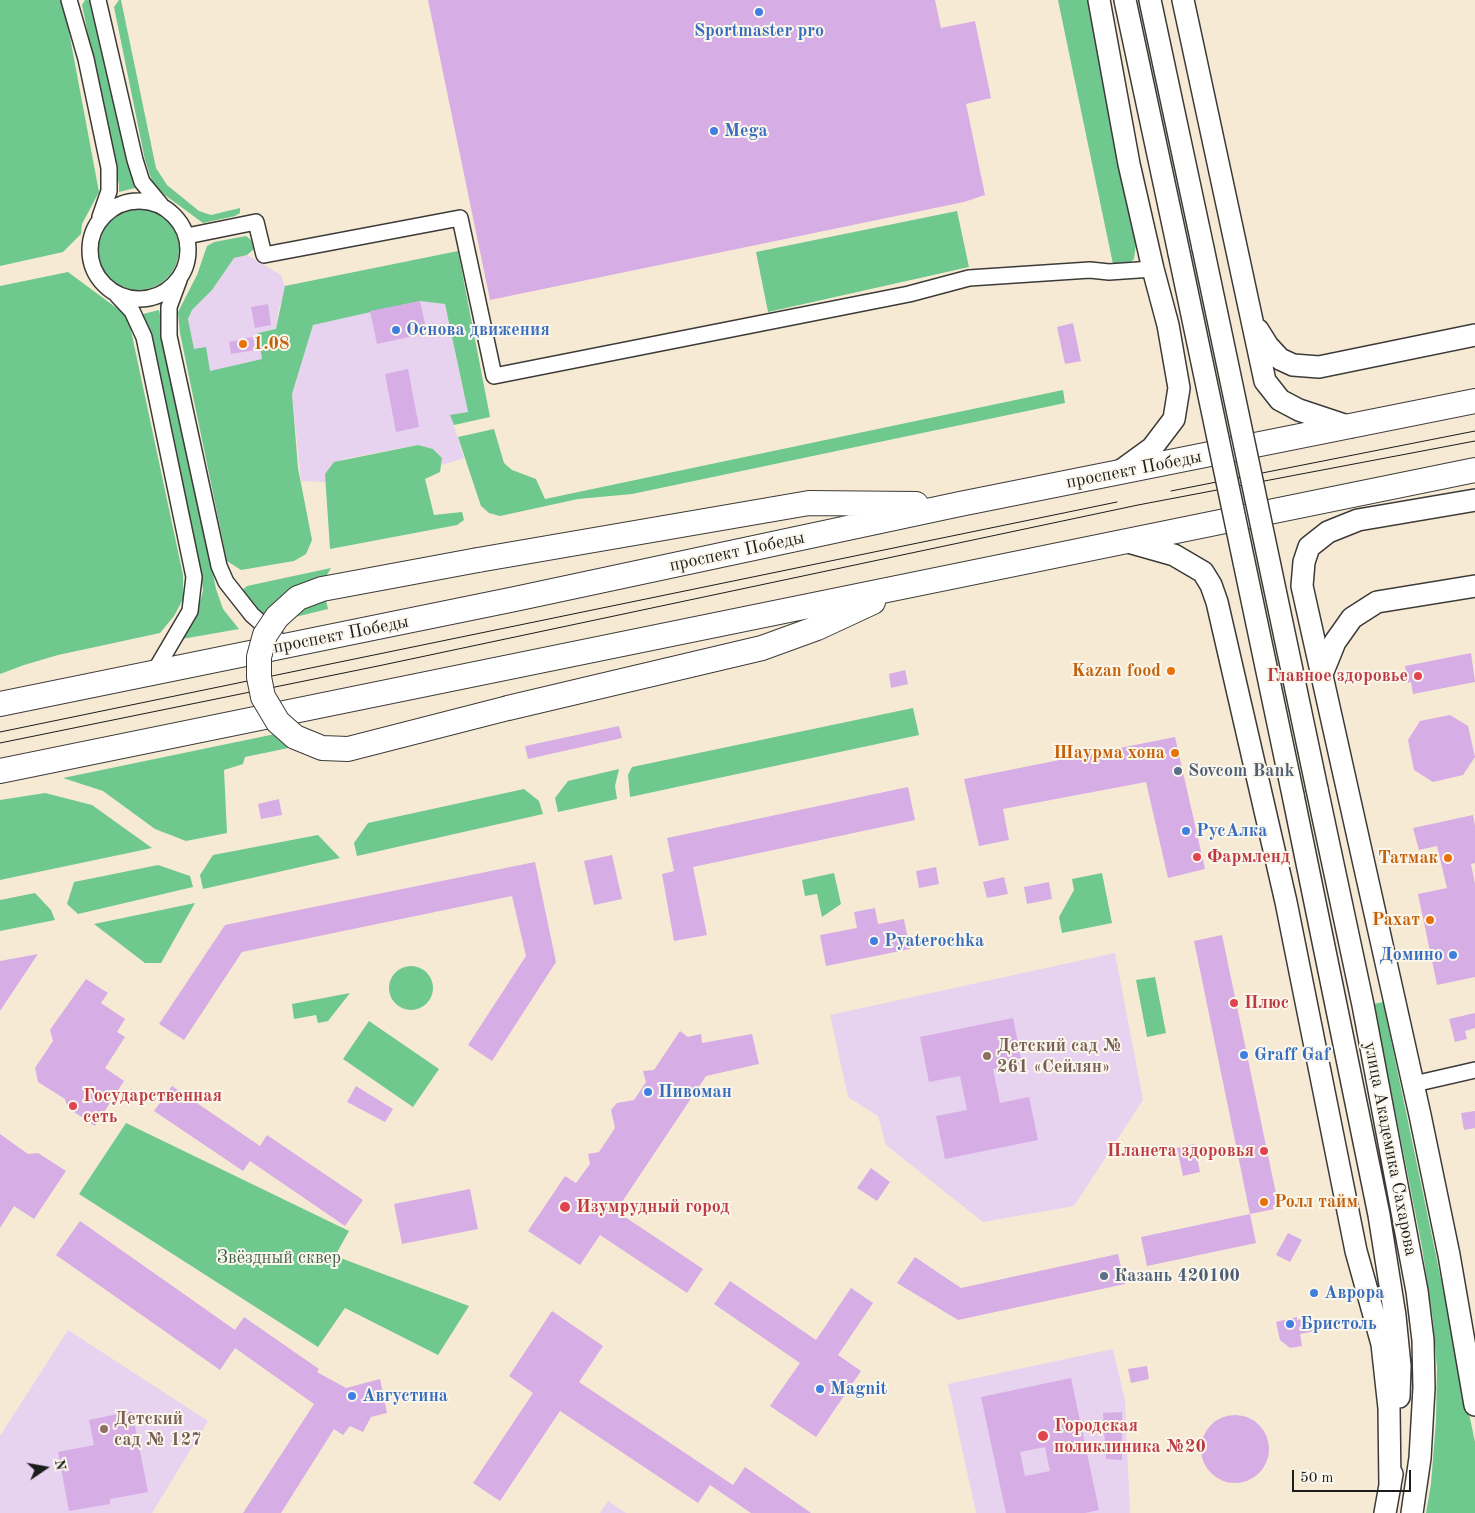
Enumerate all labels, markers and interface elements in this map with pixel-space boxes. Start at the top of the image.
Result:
marker: Sportmaster pro [753,6,765,18]
place label: Sportmaster pro [694,20,824,42]
place label: Mega [724,120,768,142]
marker: Mega [708,125,720,137]
place label: Основа движения [406,319,550,341]
marker: Основа движения [390,324,402,336]
place label: 1.08 [253,333,289,355]
marker: 1.08 [237,338,249,350]
street label: проспект Победы [1064,446,1204,494]
street label: проспект Победы [667,527,807,577]
street label: проспект Победы [271,611,411,659]
place label: Kazan food [1071,660,1161,682]
marker: Kazan food [1165,665,1177,677]
place label: Главное здоровье [1266,665,1408,687]
marker: Главное здоровье [1412,670,1424,682]
place label: Шаурма хона [1053,742,1165,764]
marker: Шаурма хона [1169,747,1181,759]
place label: Sovcom Bank [1188,760,1295,782]
marker: Sovcom Bank [1172,765,1184,777]
place label: РусАлка [1196,820,1267,842]
marker: РусАлка [1180,825,1192,837]
place label: Фармленд [1207,846,1290,868]
place label: Татмак [1378,847,1438,869]
marker: Фармленд [1191,851,1203,863]
marker: Татмак [1442,852,1454,864]
place label: Рахат [1372,909,1420,931]
marker: Рахат [1424,914,1436,926]
place label: Pyaterochka [884,930,984,952]
marker: Pyaterochka [868,935,880,947]
place label: Домино [1380,944,1443,966]
marker: Домино [1447,949,1459,961]
place label: Плюс [1244,992,1289,1014]
marker: Плюс [1228,997,1240,1009]
place label: Детский сад № 261 «Сейлян» [997,1035,1122,1078]
street label: улица Академика Сахарова [1359,1040,1421,1258]
place label: Graff Gaf [1254,1044,1330,1066]
marker: Graff Gaf [1238,1049,1250,1061]
marker: Детский сад № 261 «Сейлян» [981,1050,993,1062]
place label: Пивоман [658,1081,732,1103]
place label: Государственная сеть [83,1085,222,1128]
marker: Пивоман [642,1086,654,1098]
marker: Государственная сеть [67,1100,79,1112]
place label: Планета здоровья [1107,1140,1254,1162]
marker: Планета здоровья [1258,1145,1270,1157]
place label: Ролл тайм [1274,1191,1358,1213]
place label: Изумрудный город [576,1196,729,1218]
marker: Ролл тайм [1258,1196,1270,1208]
marker: Изумрудный город [558,1200,572,1214]
park label: Звёздный сквер [217,1247,341,1269]
place label: Казань 420100 [1114,1265,1240,1287]
marker: Казань 420100 [1098,1270,1110,1282]
place label: Аврора [1324,1282,1384,1304]
marker: Аврора [1308,1287,1320,1299]
place label: Бристоль [1300,1313,1377,1335]
marker: Бристоль [1284,1318,1296,1330]
place label: Magnit [830,1378,887,1400]
marker: Magnit [814,1383,826,1395]
place label: Августина [362,1385,448,1407]
marker: Августина [346,1390,358,1402]
place label: Детский сад № 127 [114,1408,202,1450]
place label: Городская поликлиника №20 [1054,1415,1206,1458]
marker: Детский сад № 127 [98,1423,110,1435]
marker: Городская поликлиника №20 [1036,1429,1050,1443]
north arrow [20,1443,70,1493]
text: N [52,1458,68,1472]
scale bar [1295,1460,1414,1492]
text: 50 m [1300,1471,1334,1486]

